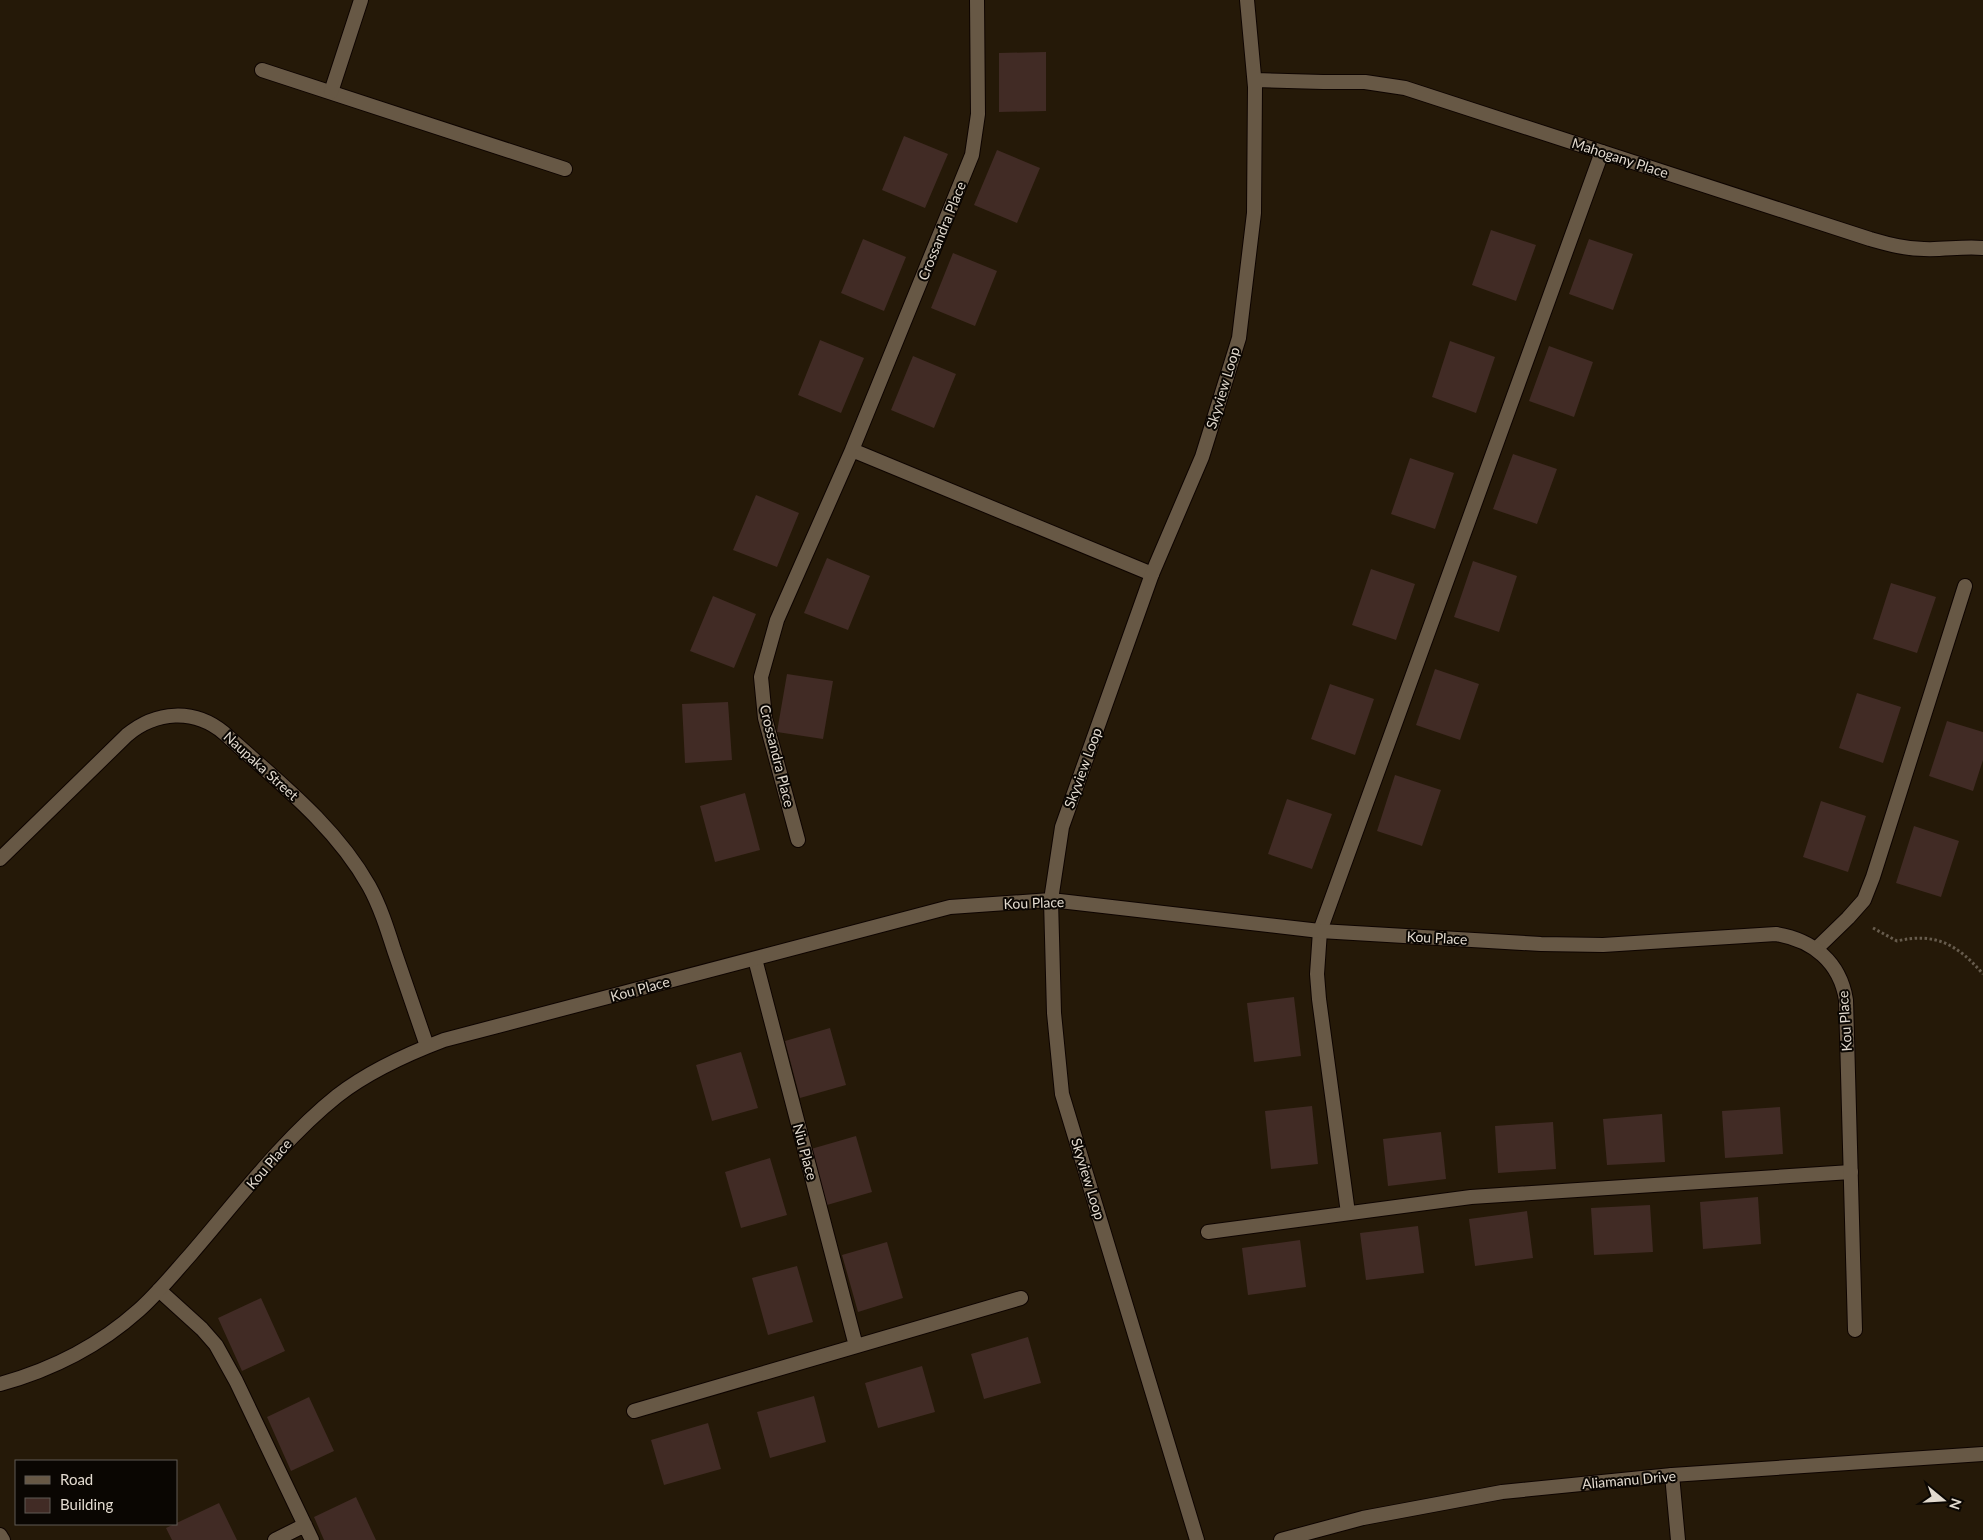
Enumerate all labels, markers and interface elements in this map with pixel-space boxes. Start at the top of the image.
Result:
street label: Mahogany Place [1570,134,1671,181]
street label: Crossandra Place [914,179,969,283]
street label: Skyview Loop [1202,345,1243,431]
street label: Crossandra Place [757,703,798,809]
street label: Skyview Loop [1060,725,1105,810]
street label: Naupaka Street [221,728,302,804]
street label: Kou Place [1003,893,1065,912]
street label: Kou Place [1406,927,1468,948]
street label: Kou Place [608,972,671,1005]
street label: Kou Place [1834,990,1855,1052]
street label: Niu Place [790,1122,821,1182]
street label: Kou Place [242,1135,295,1192]
street label: Skyview Loop [1068,1136,1109,1222]
legend [15,1460,178,1525]
street label: Aliamanu Drive [1581,1467,1677,1492]
text: Road [60,1470,93,1488]
north arrow [1918,1475,1968,1525]
text: Building [60,1495,113,1513]
text: N [1946,1496,1966,1512]

